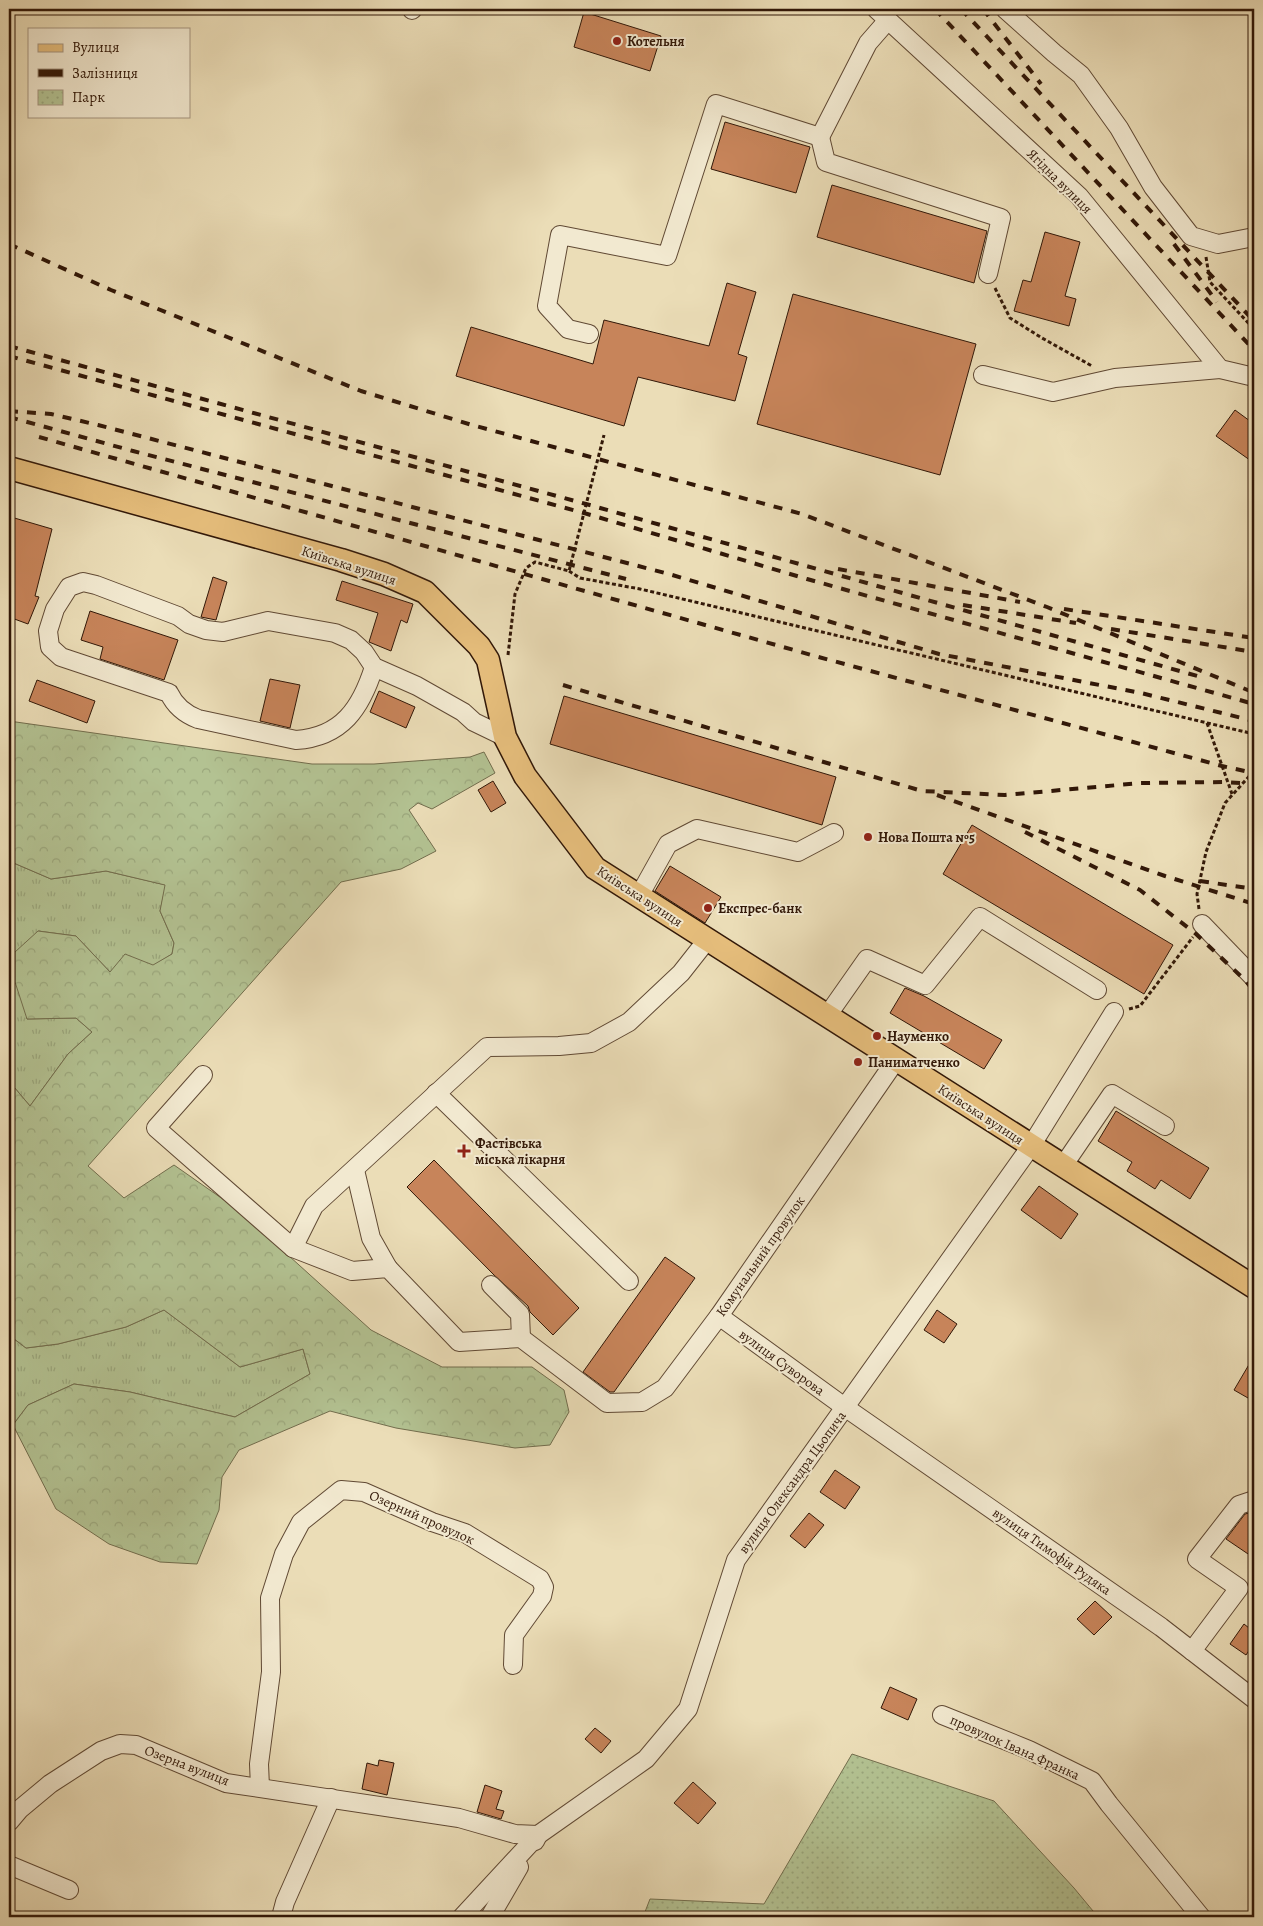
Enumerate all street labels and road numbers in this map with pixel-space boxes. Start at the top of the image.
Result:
street label: Ягідна вулиця [1023,145,1097,218]
street label: Київська вулиця [299,541,399,590]
street label: Київська вулиця [593,862,687,931]
street label: Київська вулиця [934,1080,1028,1149]
street label: Комунальний провулок [712,1192,809,1320]
street label: вулиця Суворова [735,1325,829,1400]
street label: вулиця Олександра Цьопича [734,1407,851,1557]
street label: Озерний провулок [366,1486,477,1549]
street label: вулиця Тимофія Рудяка [989,1503,1115,1600]
street label: провулок Івана Франка [947,1710,1083,1785]
street label: Озерна вулиця [142,1741,232,1790]

